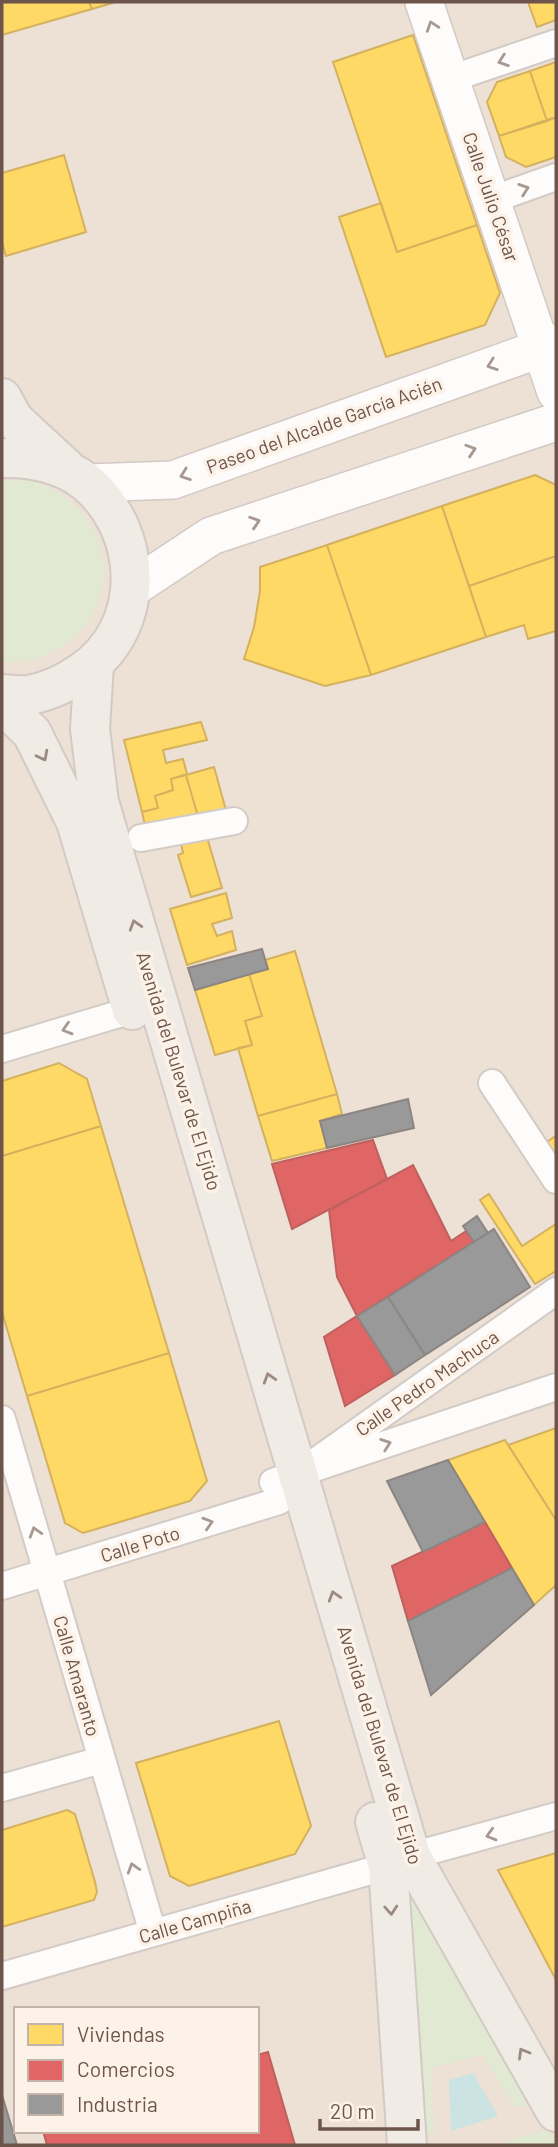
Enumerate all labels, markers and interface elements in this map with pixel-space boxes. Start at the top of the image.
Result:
one-way arrow [426,20,441,32]
one-way arrow [498,53,510,67]
street label: Calle Julio César [459,129,524,265]
one-way arrow [517,183,529,197]
one-way arrow [486,357,498,371]
street label: Paseo del Alcalde García Acién [203,371,445,478]
one-way arrow [464,444,477,458]
one-way arrow [180,467,192,481]
one-way arrow [248,516,261,530]
one-way arrow [35,749,49,761]
one-way arrow [129,919,144,931]
street label: Avenida del Bulevar de El Ejido [132,949,227,1193]
one-way arrow [61,1021,73,1036]
street label: Calle Pedro Machuca [351,1325,503,1441]
one-way arrow [263,1372,278,1384]
one-way arrow [379,1438,391,1453]
one-way arrow [201,1517,213,1532]
street label: Calle Poto [97,1521,182,1566]
one-way arrow [29,1526,44,1538]
one-way arrow [328,1590,343,1602]
street label: Calle Amaranto [49,1613,106,1739]
street label: Avenida del Bulevar de El Ejido [333,1623,428,1867]
one-way arrow [485,1827,497,1841]
one-way arrow [127,1862,142,1874]
street label: Calle Campiña [136,1893,254,1948]
one-way arrow [383,1905,398,1916]
legend [14,2007,259,2133]
text: Viviendas [77,2021,165,2046]
one-way arrow [518,2047,531,2060]
text: Comercios [77,2056,175,2081]
scale bar [320,2088,418,2132]
text: Industria [77,2091,158,2116]
text: 20 m [330,2098,375,2123]

